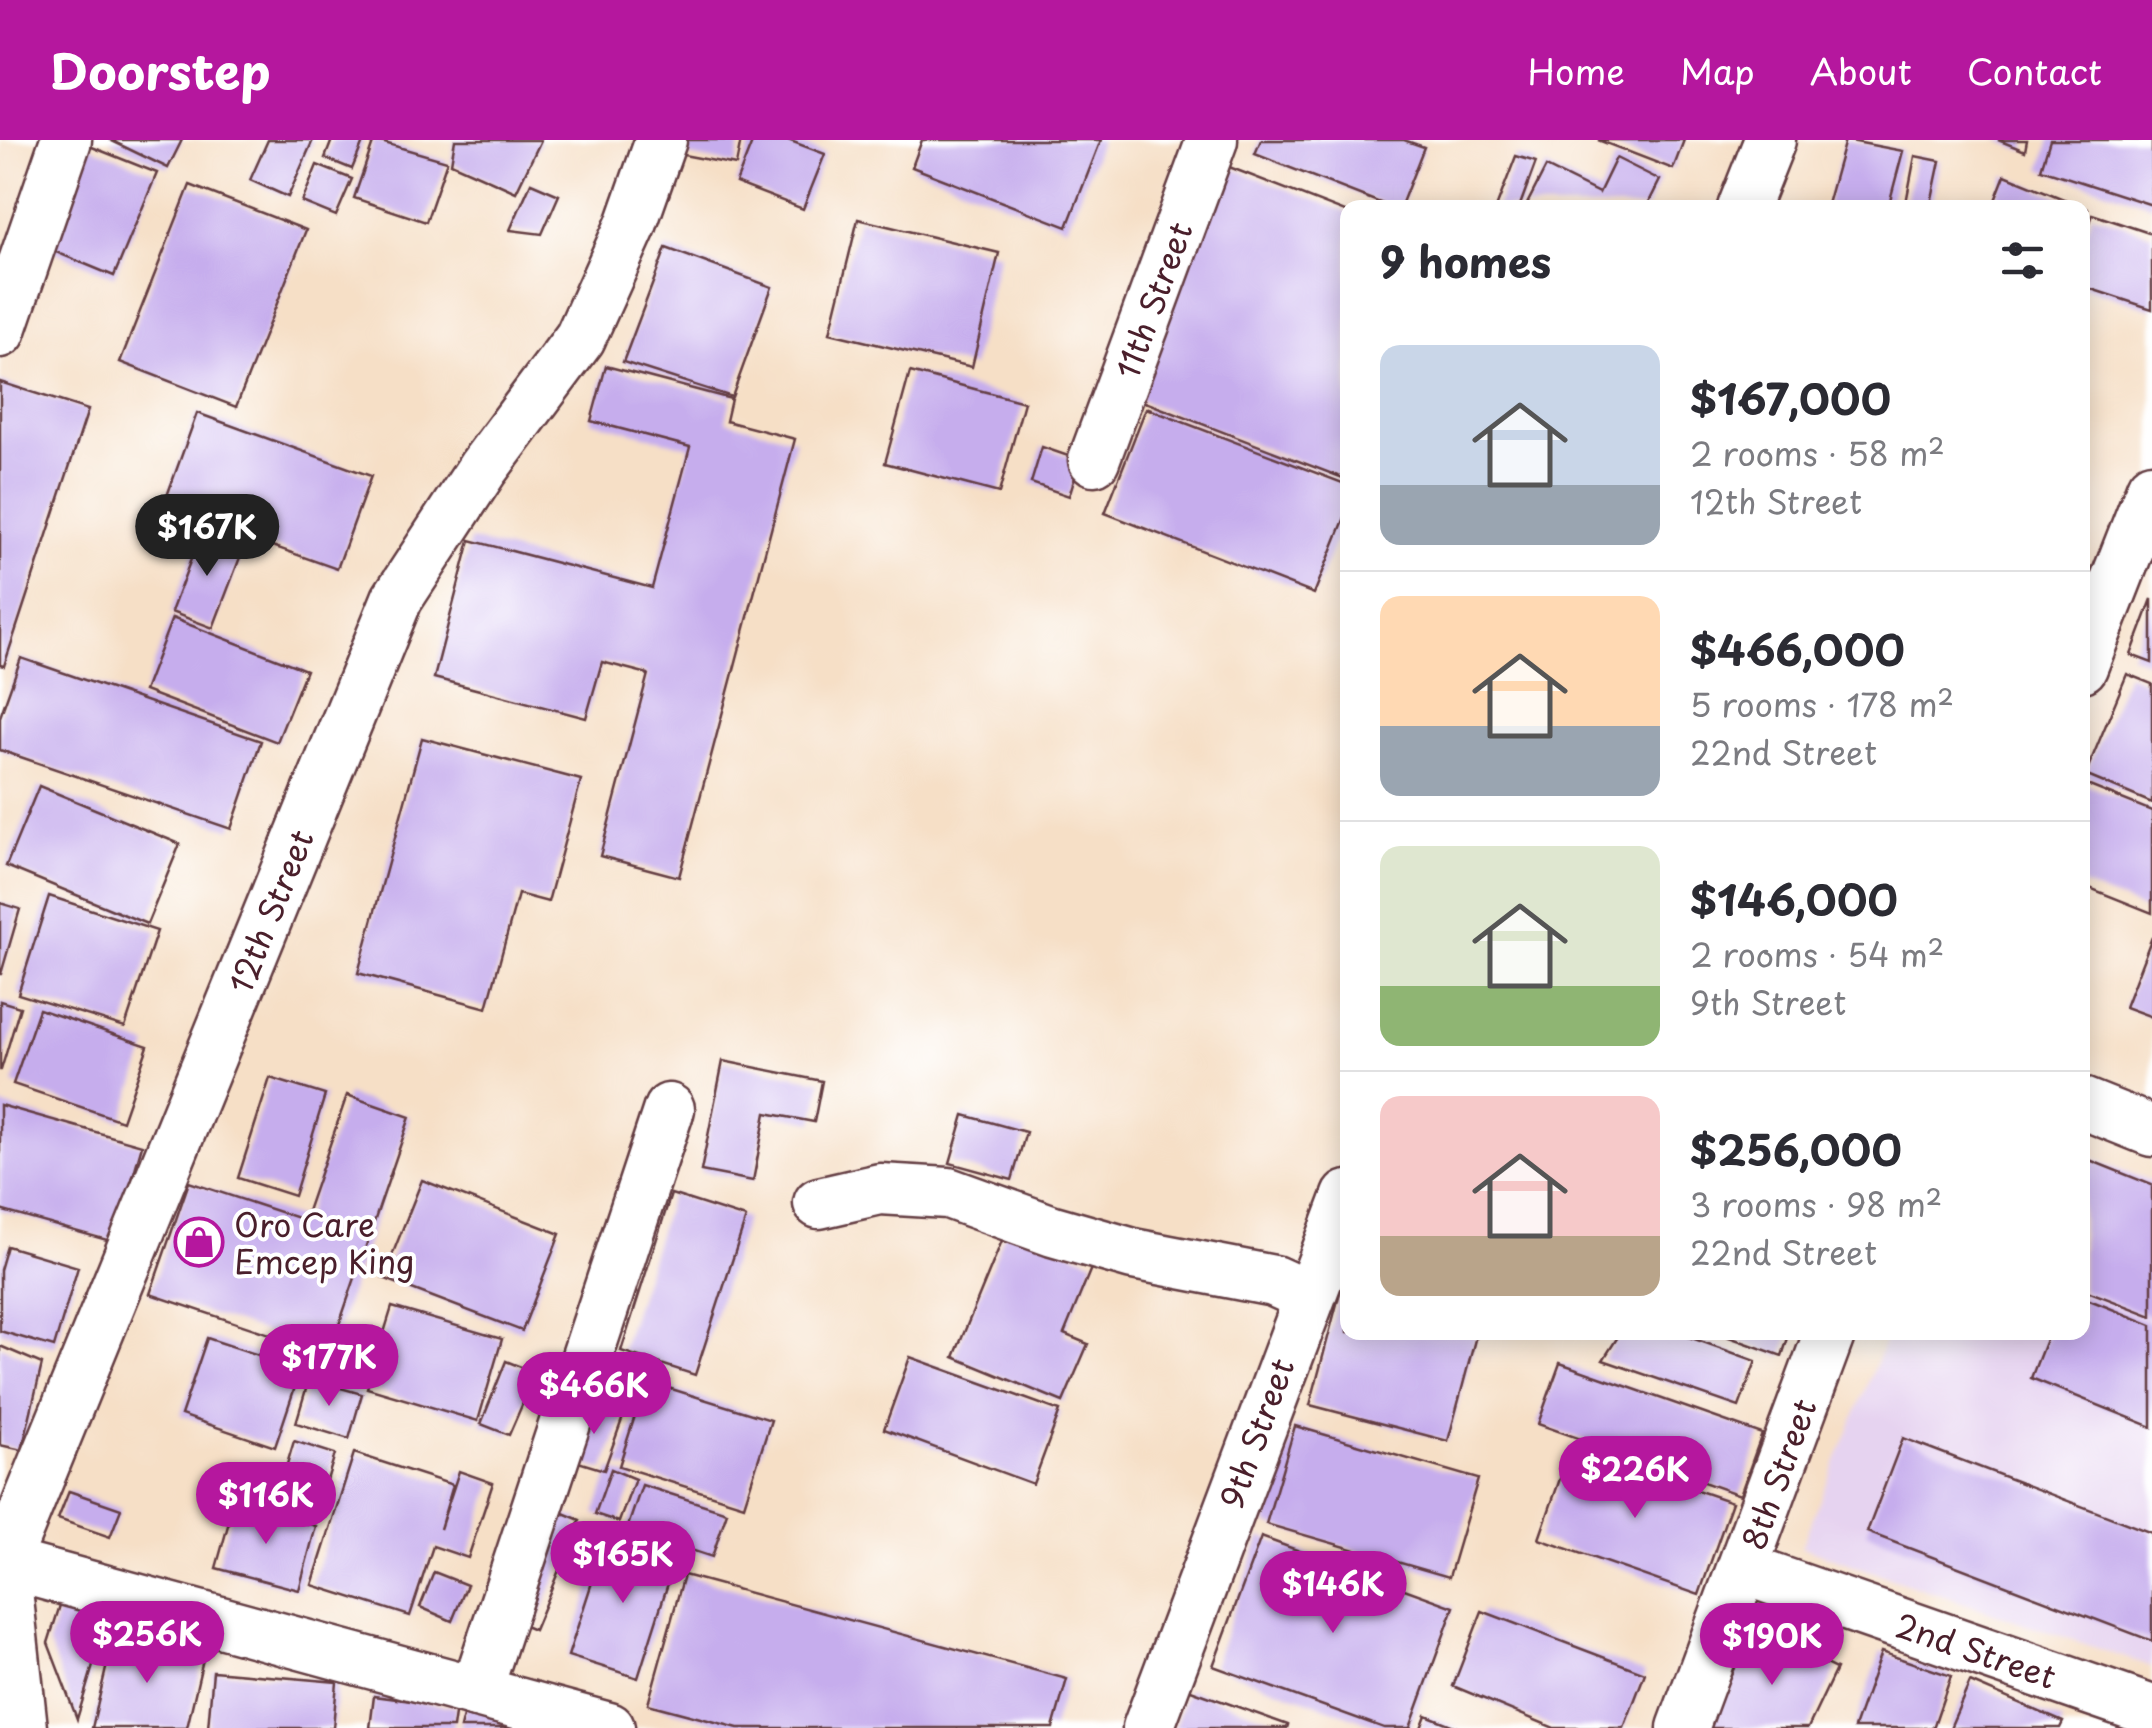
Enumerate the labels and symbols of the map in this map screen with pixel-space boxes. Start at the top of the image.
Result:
street label: 11th Street [1103,215,1203,385]
pin: $167K [137,494,277,579]
street label: 12th Street [215,822,325,1000]
place label: Oro Care Emcep King [234,1200,414,1285]
shop icon: Oro Care Emcep King [173,1216,225,1268]
pin: $177K [259,1324,399,1409]
street label: 9th Street [1207,1351,1305,1515]
pin: $466K [524,1352,664,1437]
street label: 8th Street [1729,1392,1827,1556]
pin: $226K [1565,1436,1705,1521]
pin: $116K [196,1462,336,1547]
pin: $165K [553,1521,693,1606]
pin: $146K [1263,1551,1403,1636]
street label: 2nd Street [1889,1600,2063,1700]
pin: $256K [77,1601,217,1686]
pin: $190K [1702,1603,1842,1688]

